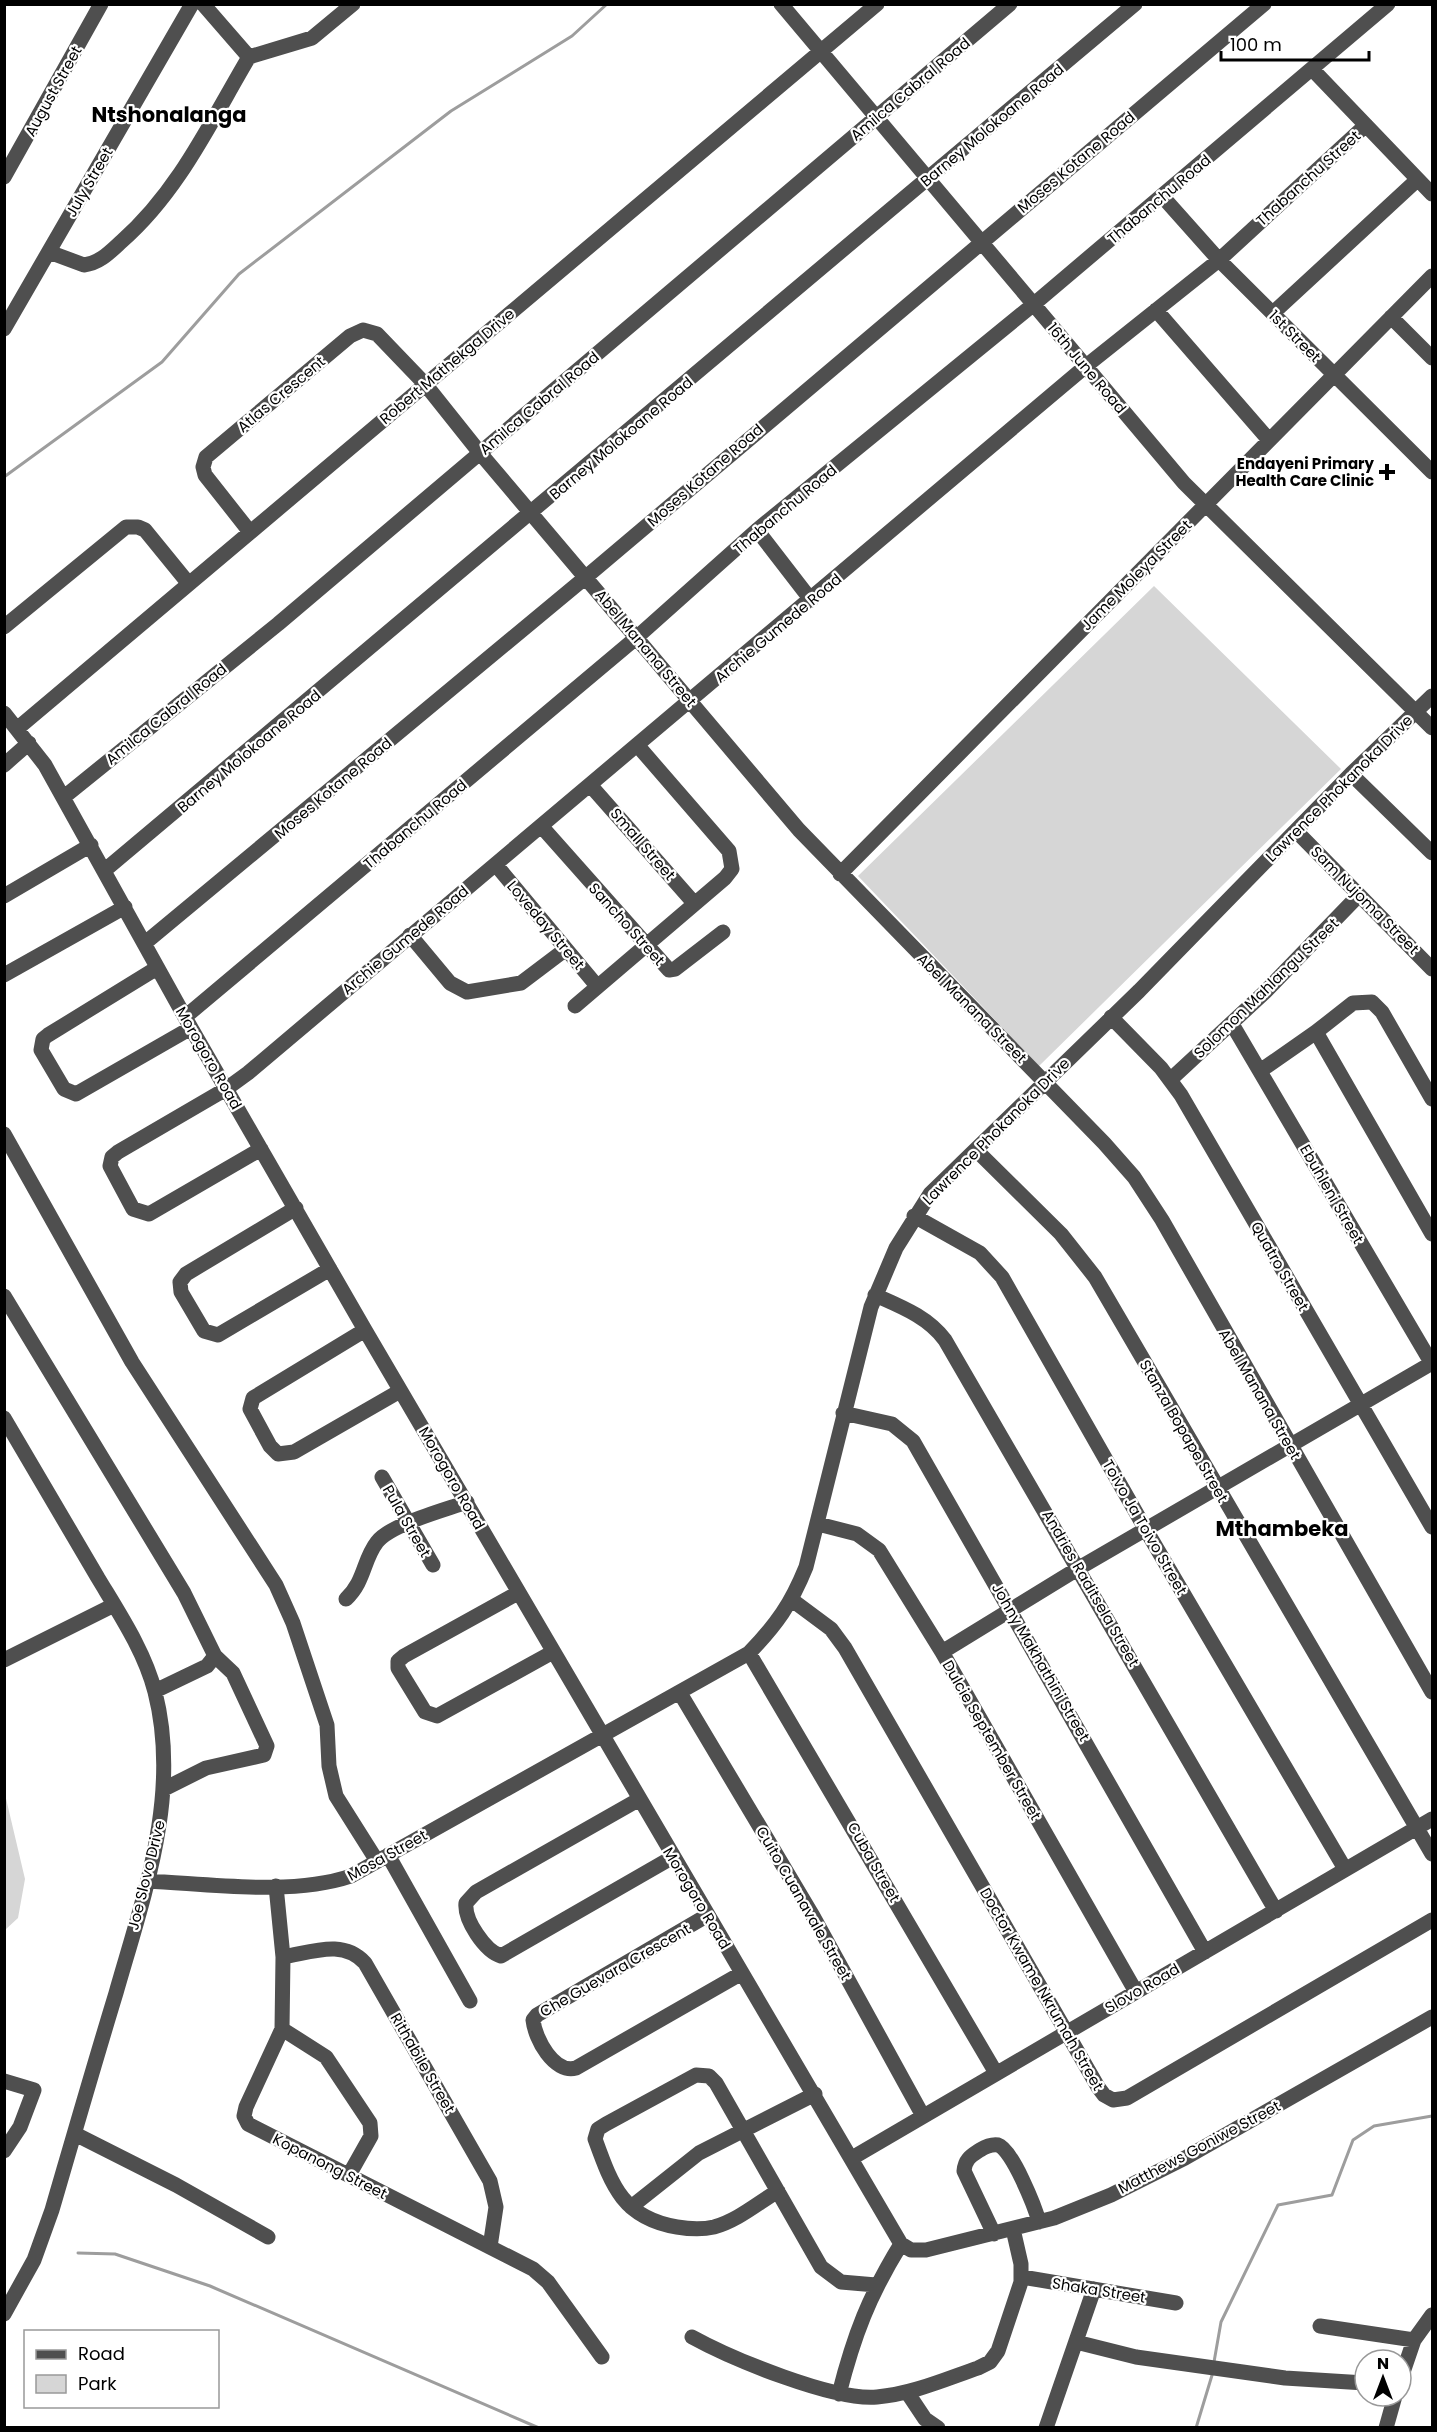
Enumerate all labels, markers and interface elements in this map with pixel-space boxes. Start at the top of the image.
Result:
scale bar [1221,24,1370,62]
text: 100 m [1230,32,1282,57]
street label: Amilca Cabral Road [846,33,974,145]
street label: August Street [19,42,87,140]
street label: Barney Molokoane Road [916,59,1068,191]
district label: Ntshonalanga [91,100,247,129]
street label: Moses Kotane Road [1013,107,1139,217]
street label: Thabanchu Street [1251,125,1365,231]
street label: July Street [61,143,117,221]
street label: Thabanchu Road [1103,149,1215,249]
street label: Robert Mathekga Drive [375,303,519,429]
street label: 1st Street [1264,305,1326,367]
street label: 16th June Road [1043,318,1131,418]
street label: Amilca Cabral Road [475,347,603,459]
street label: Atlas Crescent [232,351,330,437]
street label: Barney Molokoane Road [545,372,697,504]
street label: Moses Kotane Road [642,419,768,531]
place label: Endayeni Primary Health Care Clinic [1235,453,1375,491]
street label: Thabanchu Road [729,459,841,559]
marker: Endayeni Primary Health Care Clinic [1378,463,1396,481]
street label: Jame Moleya Street [1076,515,1196,635]
street label: Archie Gumede Road [710,569,846,687]
street label: Abel Manana Street [590,585,702,711]
street label: Amilca Cabral Road [101,658,231,770]
street label: Barney Molokoane Road [173,685,325,817]
street label: Lawrence Phokanoka Drive [1261,710,1417,866]
street label: Moses Kotane Road [270,733,396,843]
street label: Thabanchu Road [359,774,471,874]
street label: Small Street [606,803,680,885]
street label: Sam Nujoma Street [1306,841,1424,959]
street label: Loveday Street [502,876,590,974]
street label: Sancho Street [584,878,670,970]
street label: Archie Gumede Road [337,881,473,999]
street label: Solomon Mahlangu Street [1189,913,1343,1063]
street label: Abel Manana Street [912,948,1032,1068]
street label: Morogoro Road [171,1003,247,1113]
street label: Lawrence Phokanoka Drive [918,1053,1074,1209]
street label: Ebuhleni Street [1295,1141,1369,1247]
street label: Quatro Street [1246,1217,1314,1315]
street label: Abel Manana Street [1214,1325,1306,1463]
street label: Stanza Bopape Street [1135,1356,1233,1506]
street label: Morogoro Road [414,1423,490,1533]
street label: Toivo Ja Toivo Street [1098,1456,1192,1598]
street label: Pula Street [378,1481,436,1561]
street label: Andries Raditsela Street [1037,1506,1145,1670]
district label: Mthambeka [1216,1514,1348,1543]
street label: Johny Makhathini Street [987,1579,1095,1745]
street label: Dulcie September Street [938,1656,1046,1824]
street label: Joe Slovo Drive [122,1818,170,1932]
street label: Cuba Street [843,1818,905,1906]
street label: Cuito Cuanavale Street [751,1822,857,1984]
street label: Mosa Street [343,1824,431,1886]
street label: Morogoro Road [658,1843,736,1953]
street label: Doctor Kwame Nkrumah Street [975,1884,1109,2094]
street label: Che Guevara Crescent [536,1918,694,2022]
street label: Slovo Road [1101,1958,1183,2018]
street label: Rithabile Street [386,2009,460,2117]
street label: Matthews Goniwe Street [1114,2095,1284,2199]
street label: Kopanong Street [269,2128,391,2204]
street label: Shaka Street [1051,2272,1147,2308]
legend [24,2330,219,2408]
text: Road [78,2341,125,2366]
north arrow [1353,2348,1413,2408]
text: N [1377,2352,1389,2375]
text: Park [78,2371,117,2396]

